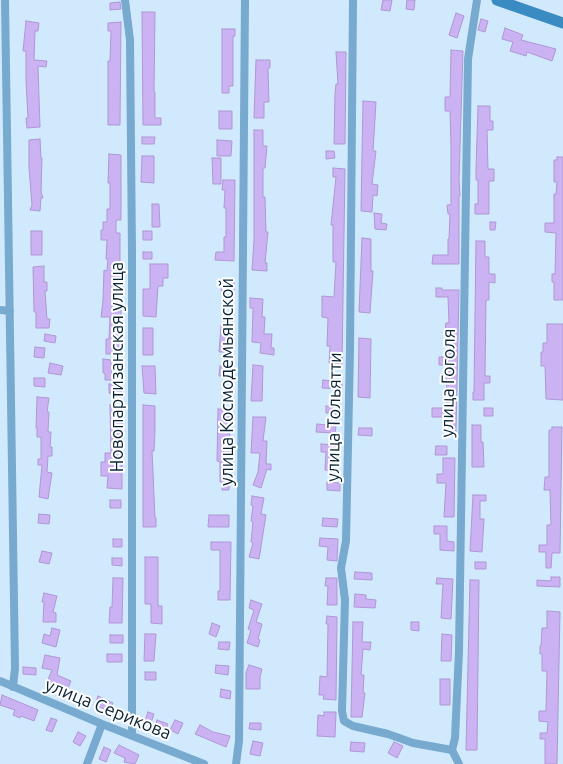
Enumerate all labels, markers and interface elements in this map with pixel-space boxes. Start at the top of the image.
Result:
street label: Новопартизанская улица [106,262,128,472]
street label: улица Космодемьянской [216,278,238,486]
street label: улица Гоголя [436,328,460,438]
street label: улица Тольятти [322,352,346,482]
street label: улица Серикова [42,674,174,744]

